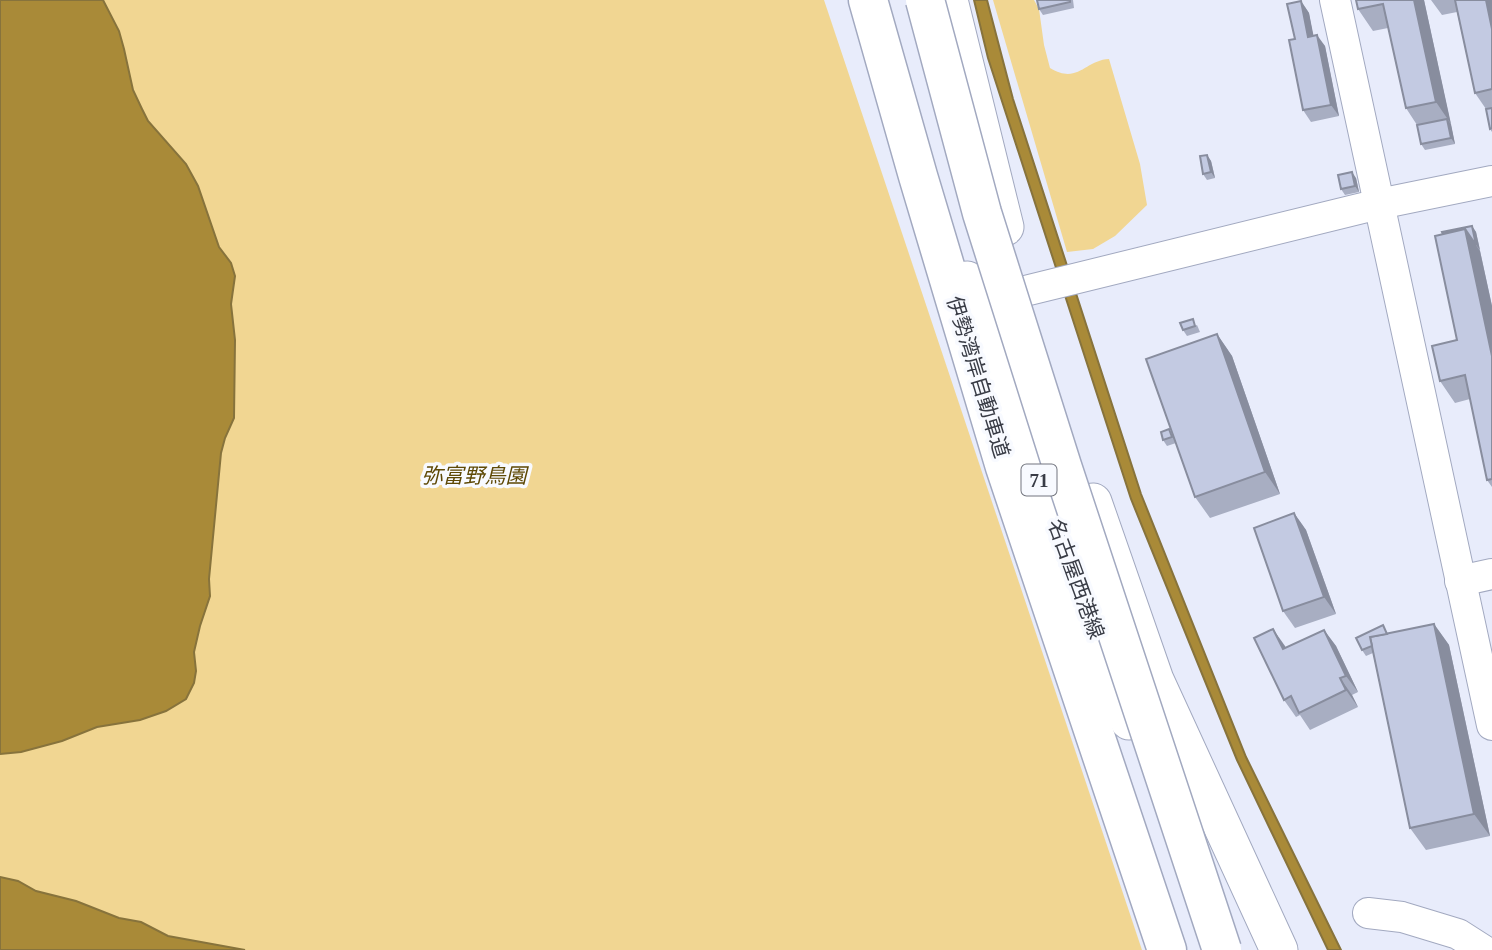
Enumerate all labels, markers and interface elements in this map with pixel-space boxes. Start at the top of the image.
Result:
street label: 伊勢湾岸自動車道 [942,293,1014,461]
park label: 弥富野鳥園 [422,464,529,488]
road number: 71 [1021,464,1056,495]
street label: 名古屋西港線 [1043,516,1109,642]

